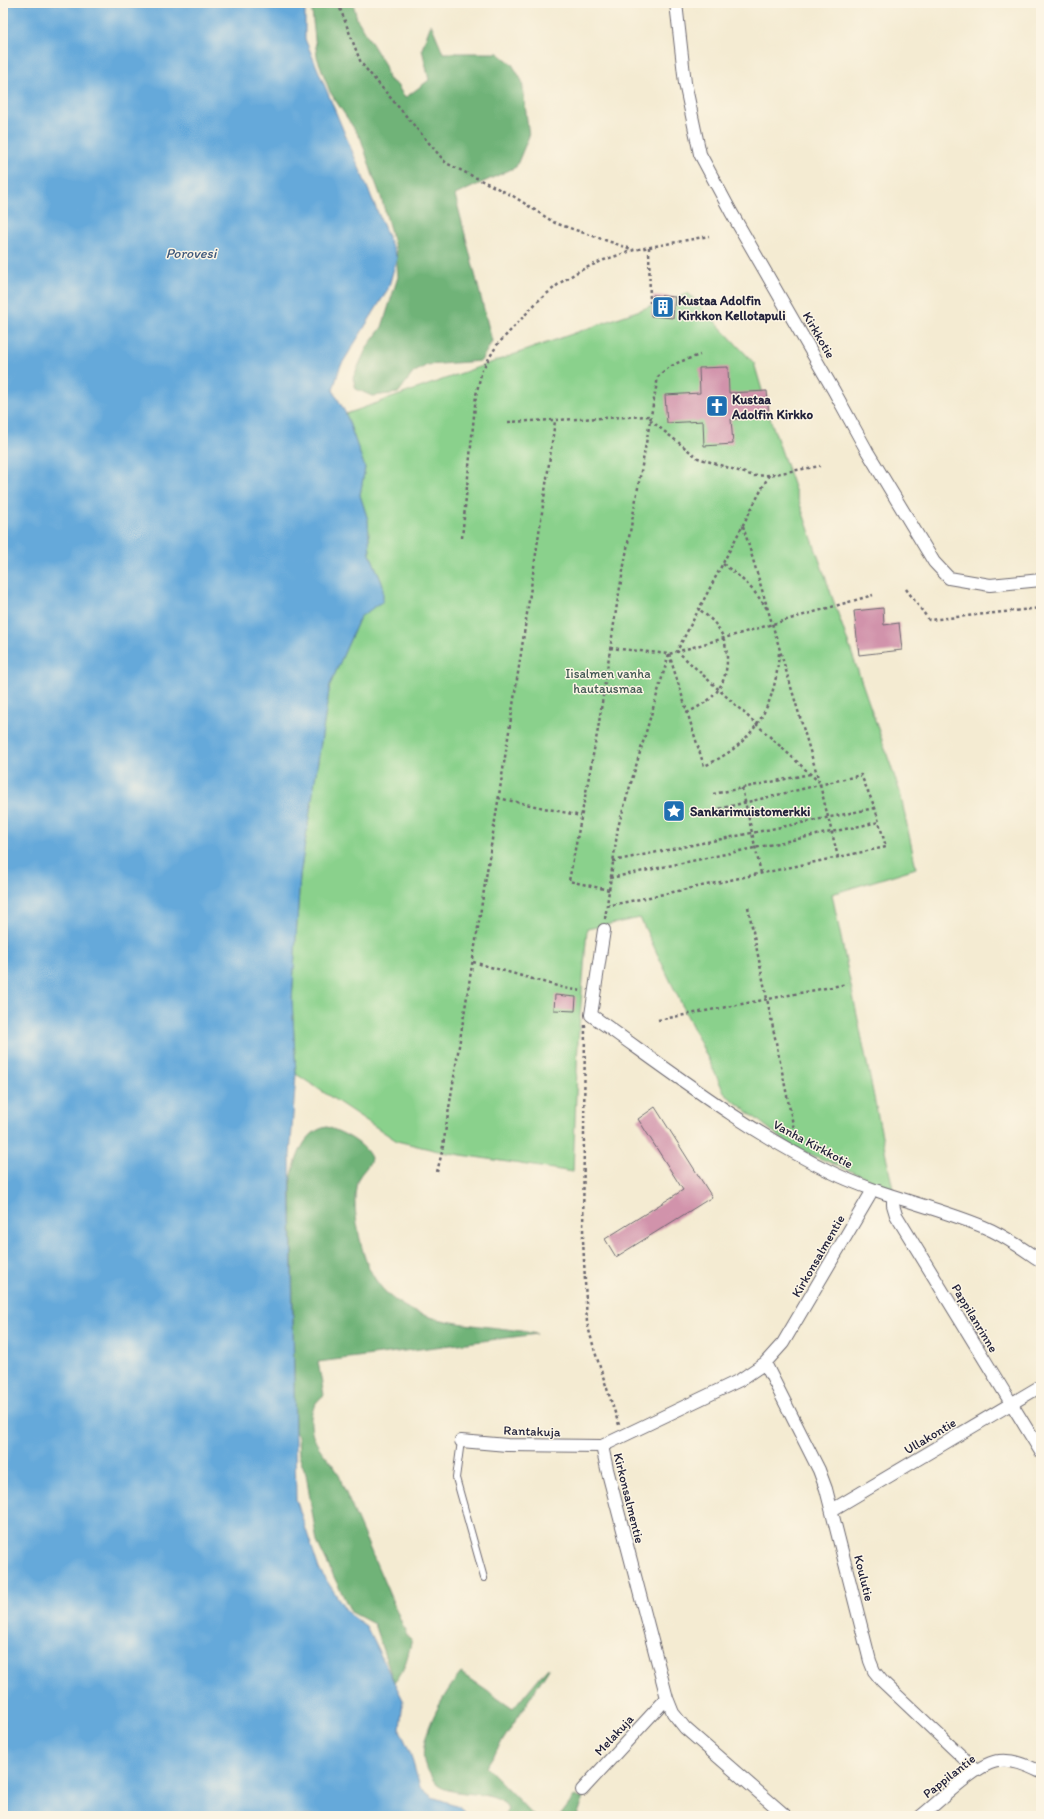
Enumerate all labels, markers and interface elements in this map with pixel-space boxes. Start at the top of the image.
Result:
water label: Porovesi [166,245,218,262]
place label: Kustaa Adolfin Kirkkon Kellotapuli [678,293,785,324]
building icon: Kustaa Adolfin Kirkkon Kellotapuli [650,294,676,320]
street label: Kirkkotie [800,309,838,361]
place label: Kustaa Adolfin Kirkko [731,392,814,422]
church icon: Kustaa Adolfin Kirkko [704,393,730,419]
park label: Iisalmen vanha hautausmaa [565,666,651,696]
place icon: Sankarimuistomerkki [661,798,687,824]
place label: Sankarimuistomerkki [690,804,810,819]
street label: Vanha Kirkkotie [770,1117,856,1171]
street label: Kirkonsalmentie [788,1212,848,1300]
street label: Pappilanrinne [949,1281,1001,1355]
street label: Ullakontie [901,1415,959,1457]
street label: Rantakuja [503,1423,561,1440]
street label: Kirkonsalmentie [611,1451,647,1545]
street label: Koulutie [851,1553,877,1603]
street label: Melakuja [591,1711,637,1759]
street label: Pappilantie [920,1751,978,1801]

